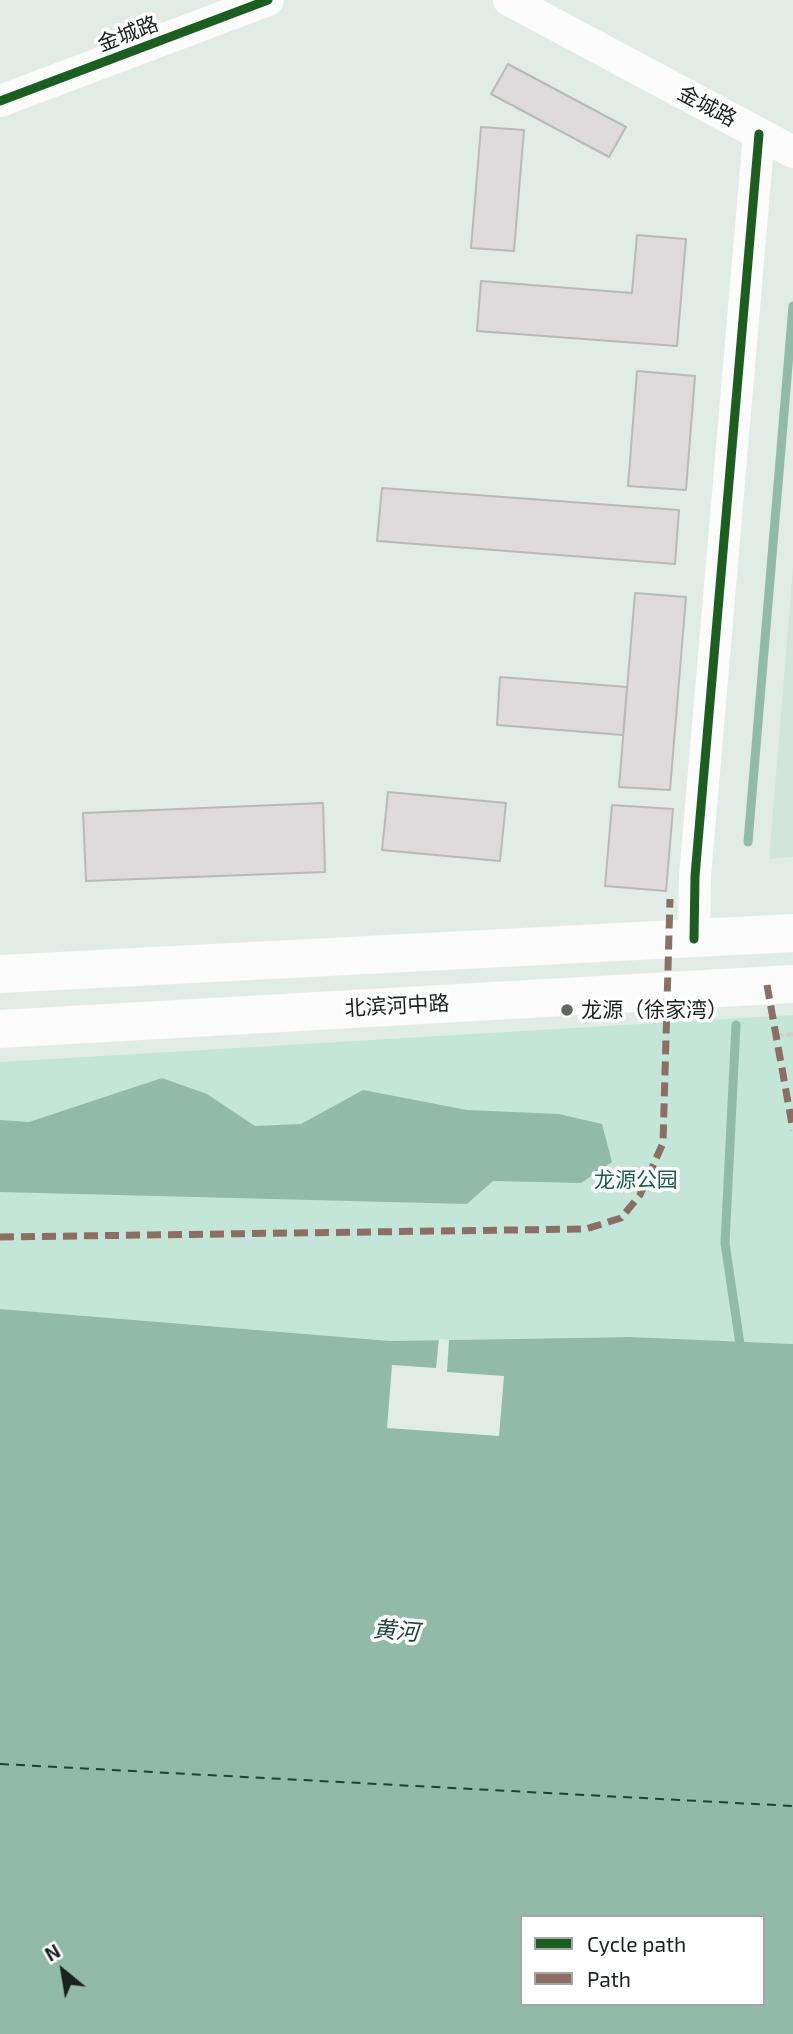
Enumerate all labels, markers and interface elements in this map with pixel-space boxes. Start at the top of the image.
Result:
street label: 金城路 [94,11,162,57]
street label: 金城路 [673,80,741,132]
street label: 北滨河中路 [344,991,450,1021]
place label: 龙源（徐家湾） [581,997,728,1023]
marker: 龙源（徐家湾） [559,1002,575,1018]
park label: 龙源公园 [594,1167,678,1193]
water label: 黄河 [372,1615,420,1647]
legend [520,1915,765,2006]
text: Cycle path [587,1931,686,1956]
north arrow [28,1936,98,2006]
text: N [41,1939,64,1966]
text: Path [587,1966,631,1991]

